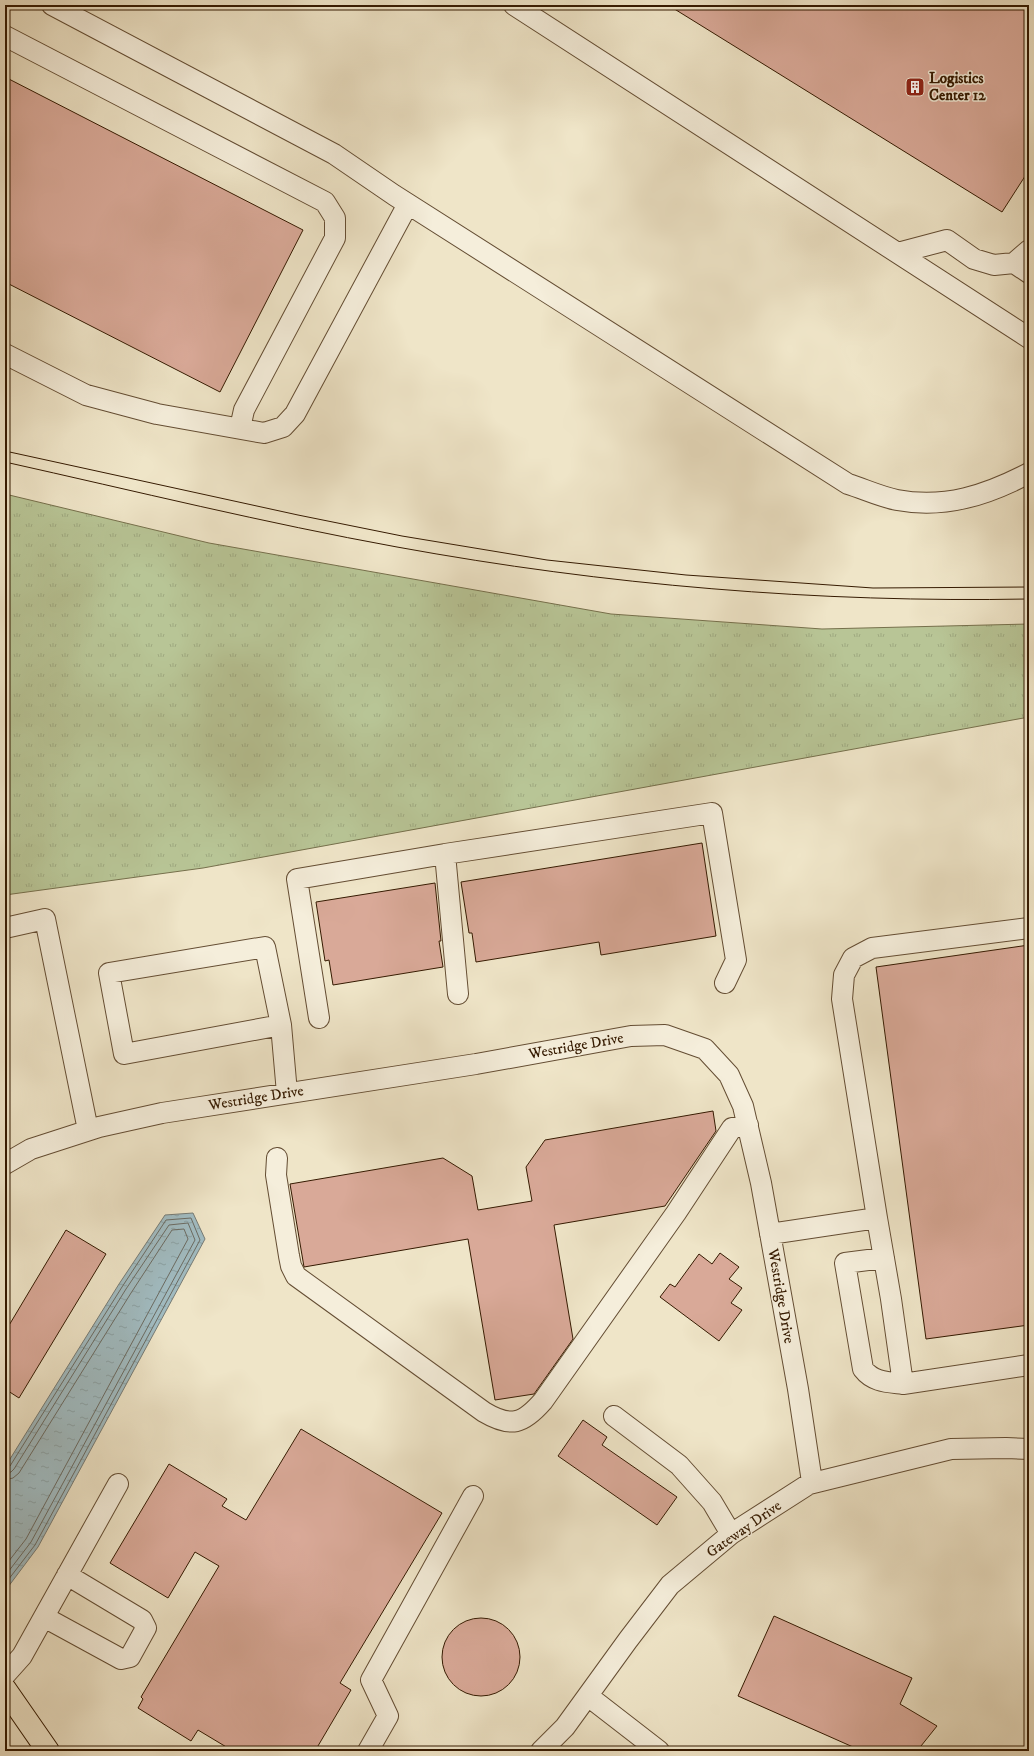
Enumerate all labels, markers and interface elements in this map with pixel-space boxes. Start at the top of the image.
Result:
place label: Logistics Center 12 [929,69,986,105]
building icon: Logistics Center 12 [904,76,926,98]
street label: Westridge Drive [526,1028,625,1064]
street label: Westridge Drive [206,1081,305,1115]
street label: Westridge Drive [763,1246,799,1345]
street label: Gateway Drive [703,1496,785,1562]

